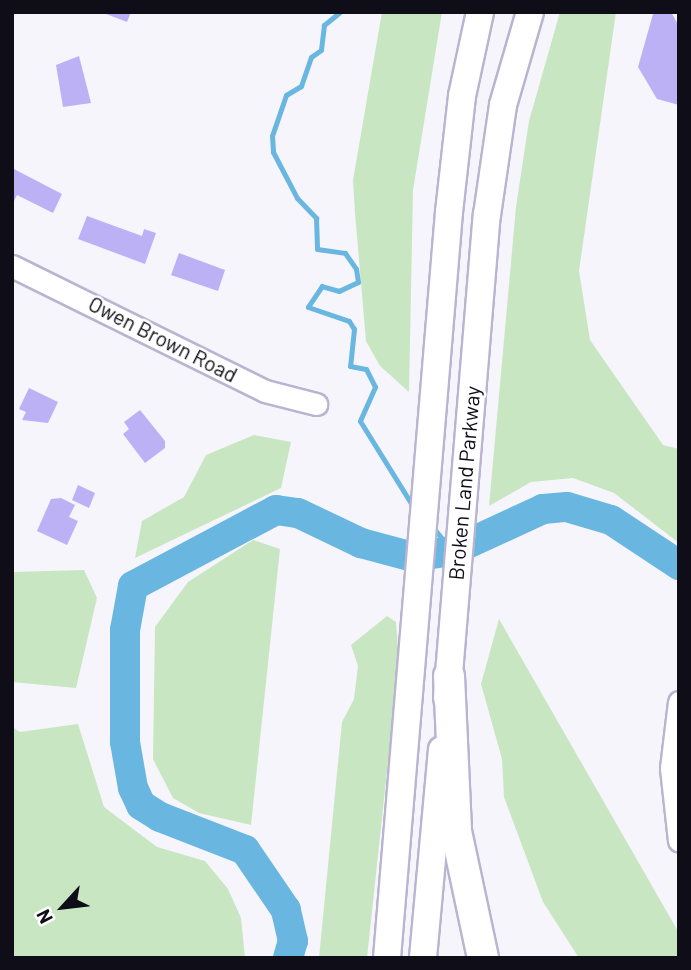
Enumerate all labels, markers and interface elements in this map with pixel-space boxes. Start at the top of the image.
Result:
street label: Owen Brown Road [84,291,242,387]
street label: Broken Land Parkway [443,385,485,581]
north arrow [28,872,98,942]
text: N [31,906,57,928]

